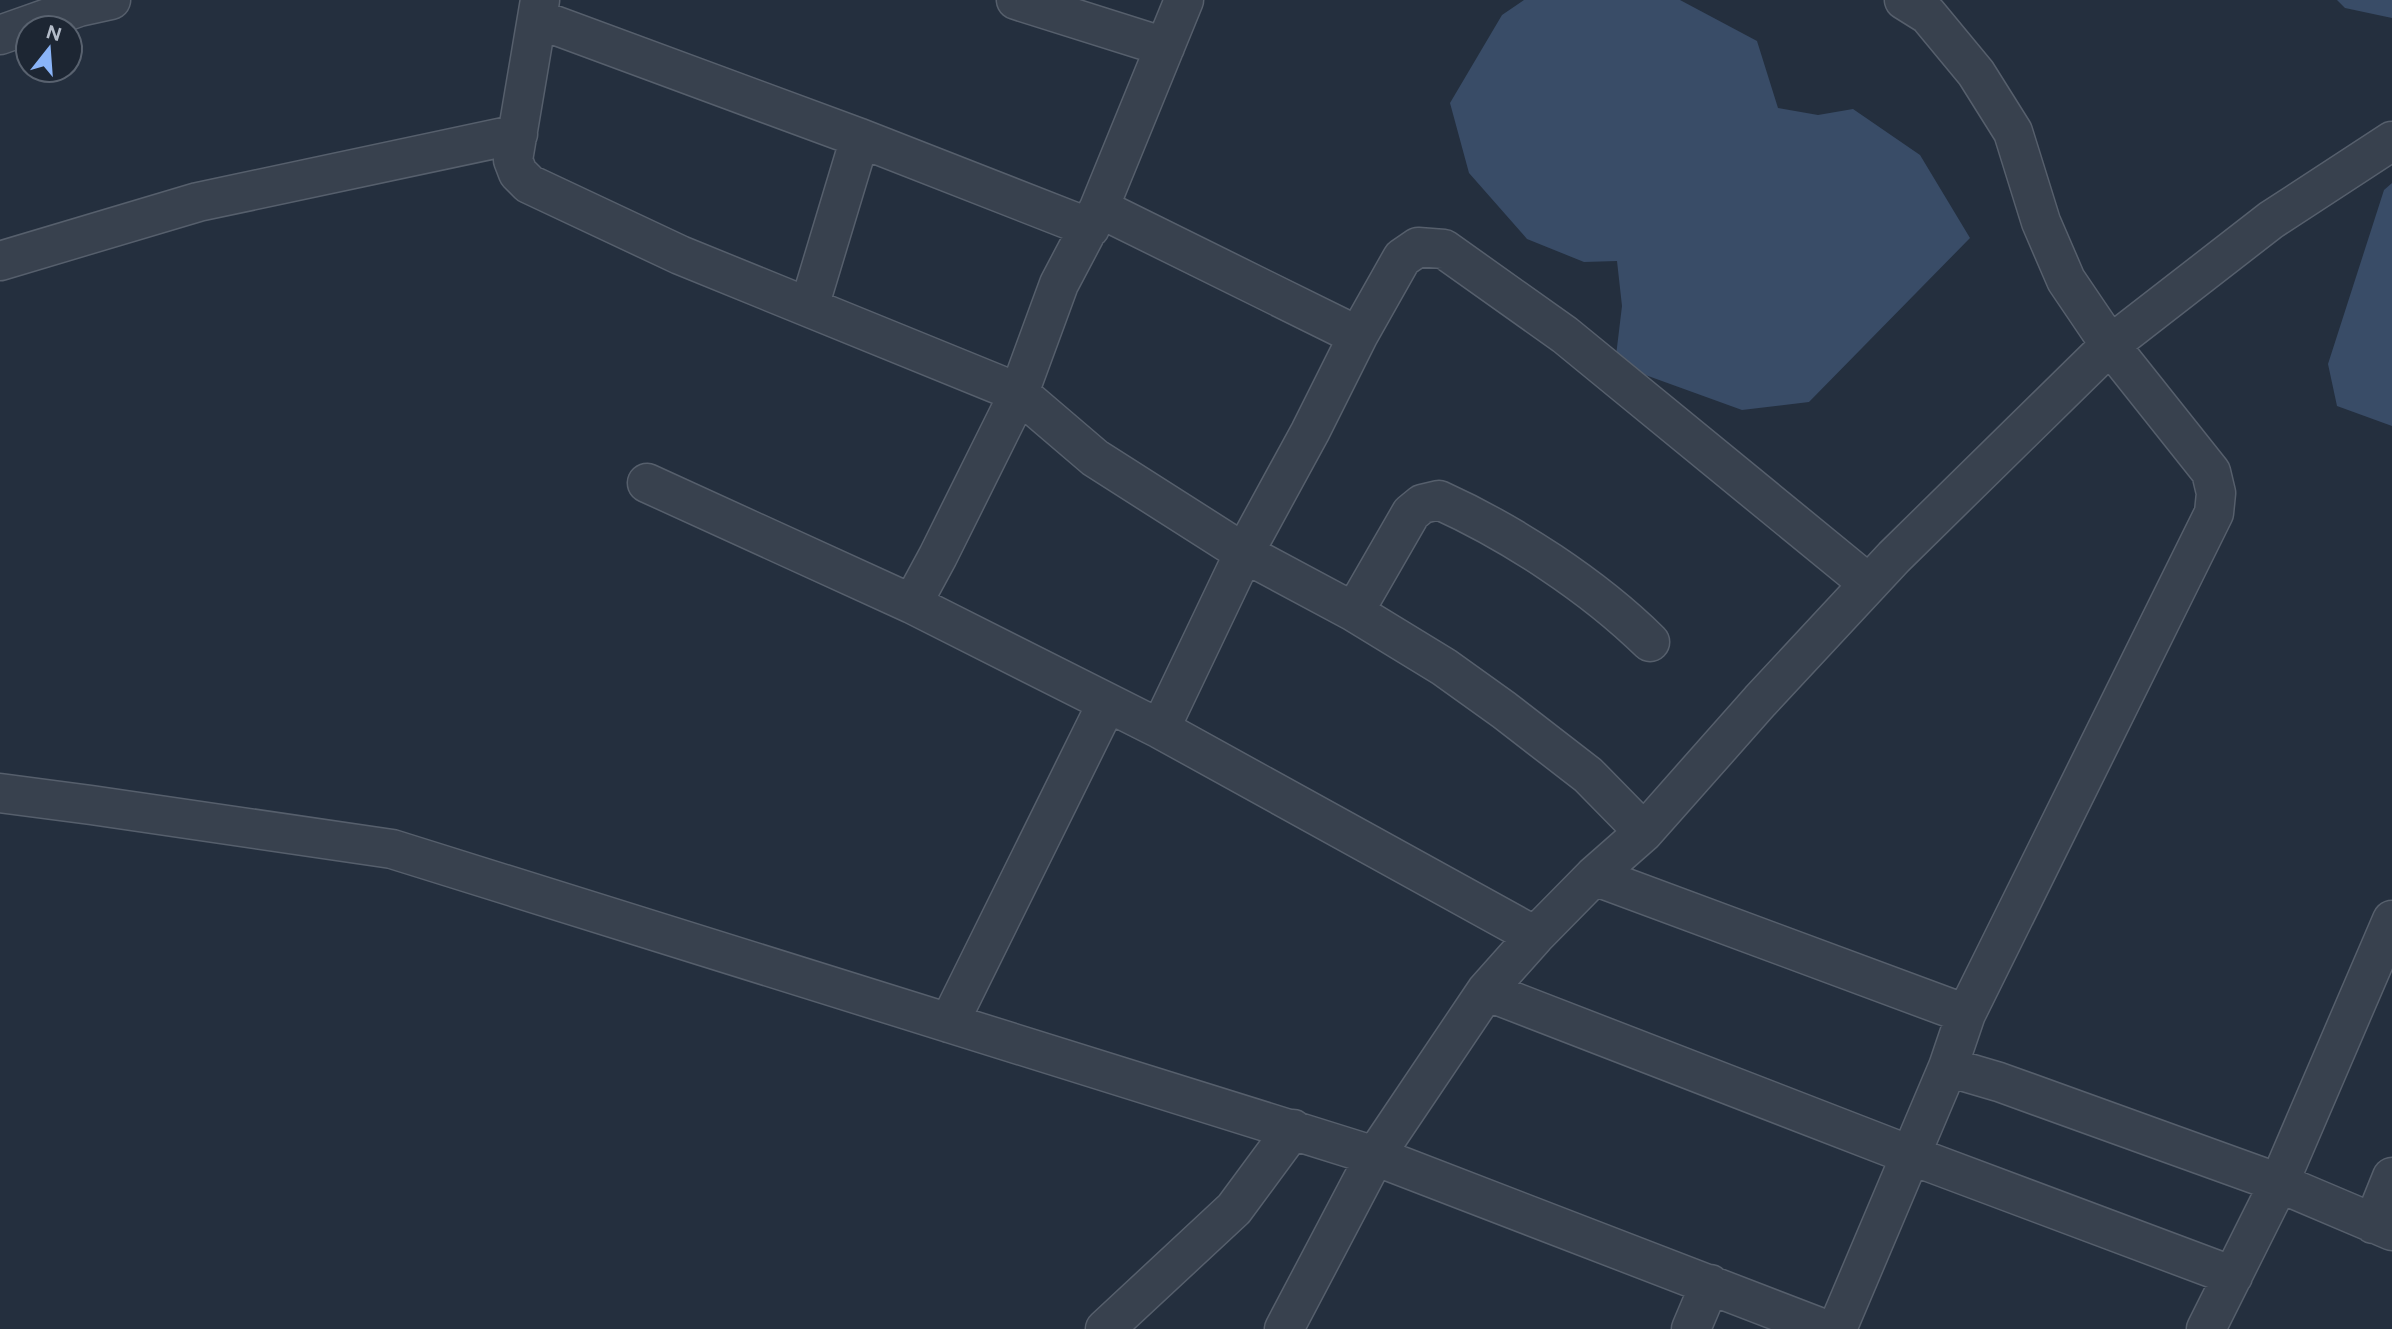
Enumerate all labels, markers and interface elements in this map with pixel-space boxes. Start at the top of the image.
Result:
north arrow [14,14,84,84]
text: N [43,20,64,46]

